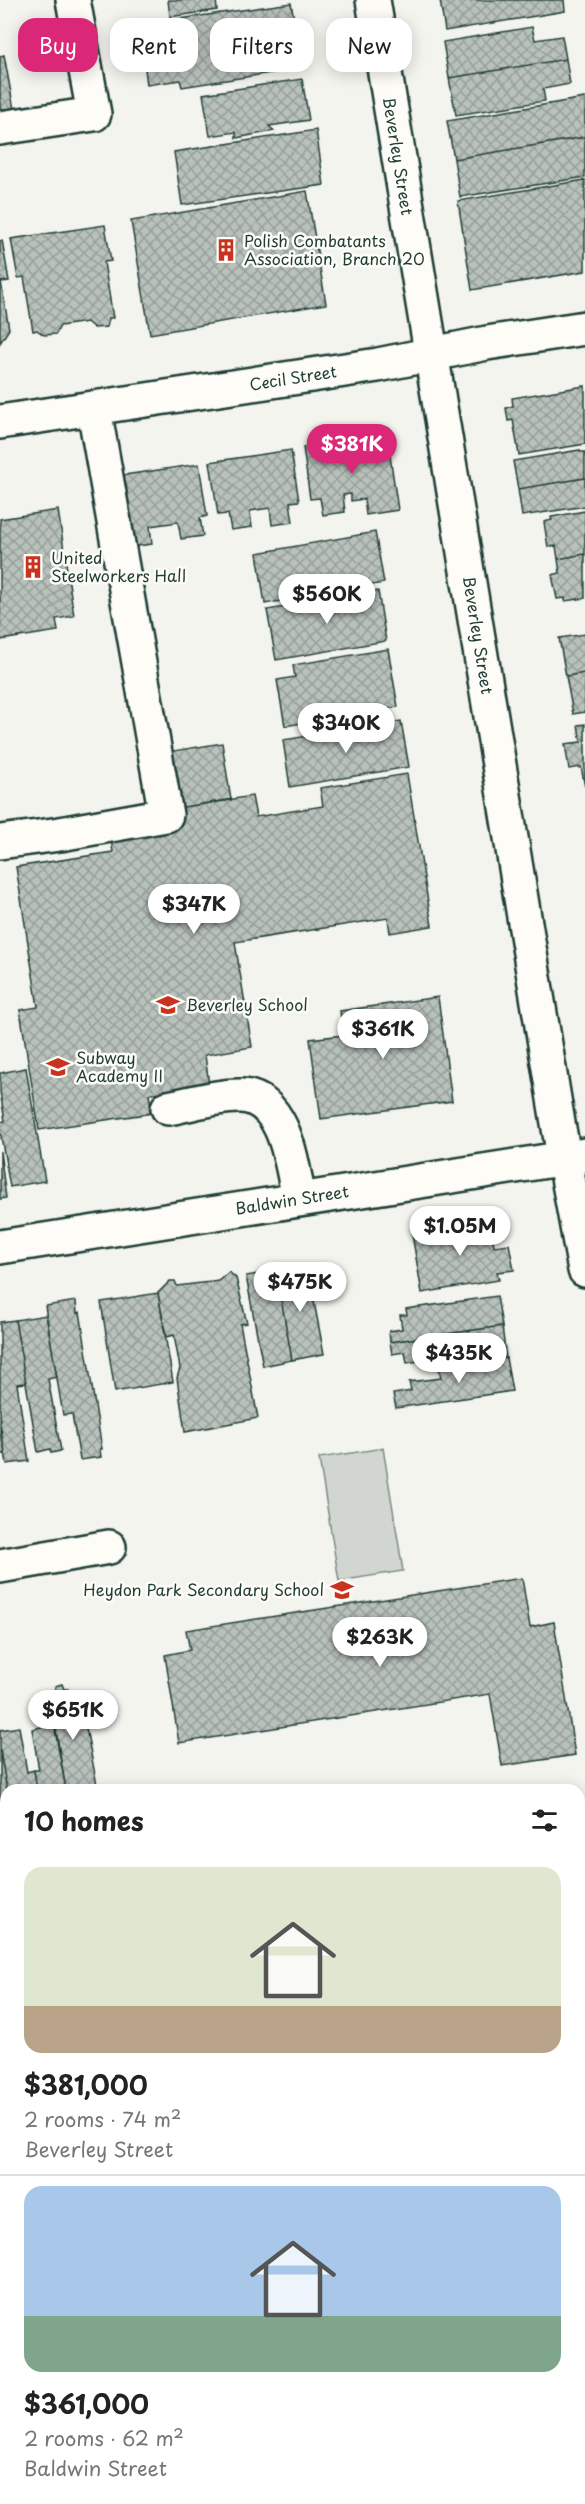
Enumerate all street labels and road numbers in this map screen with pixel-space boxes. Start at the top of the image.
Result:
street label: Beverley Street [378,95,420,217]
street label: Cecil Street [248,358,338,396]
street label: Beverley Street [458,574,500,696]
street label: Baldwin Street [234,1178,351,1220]

